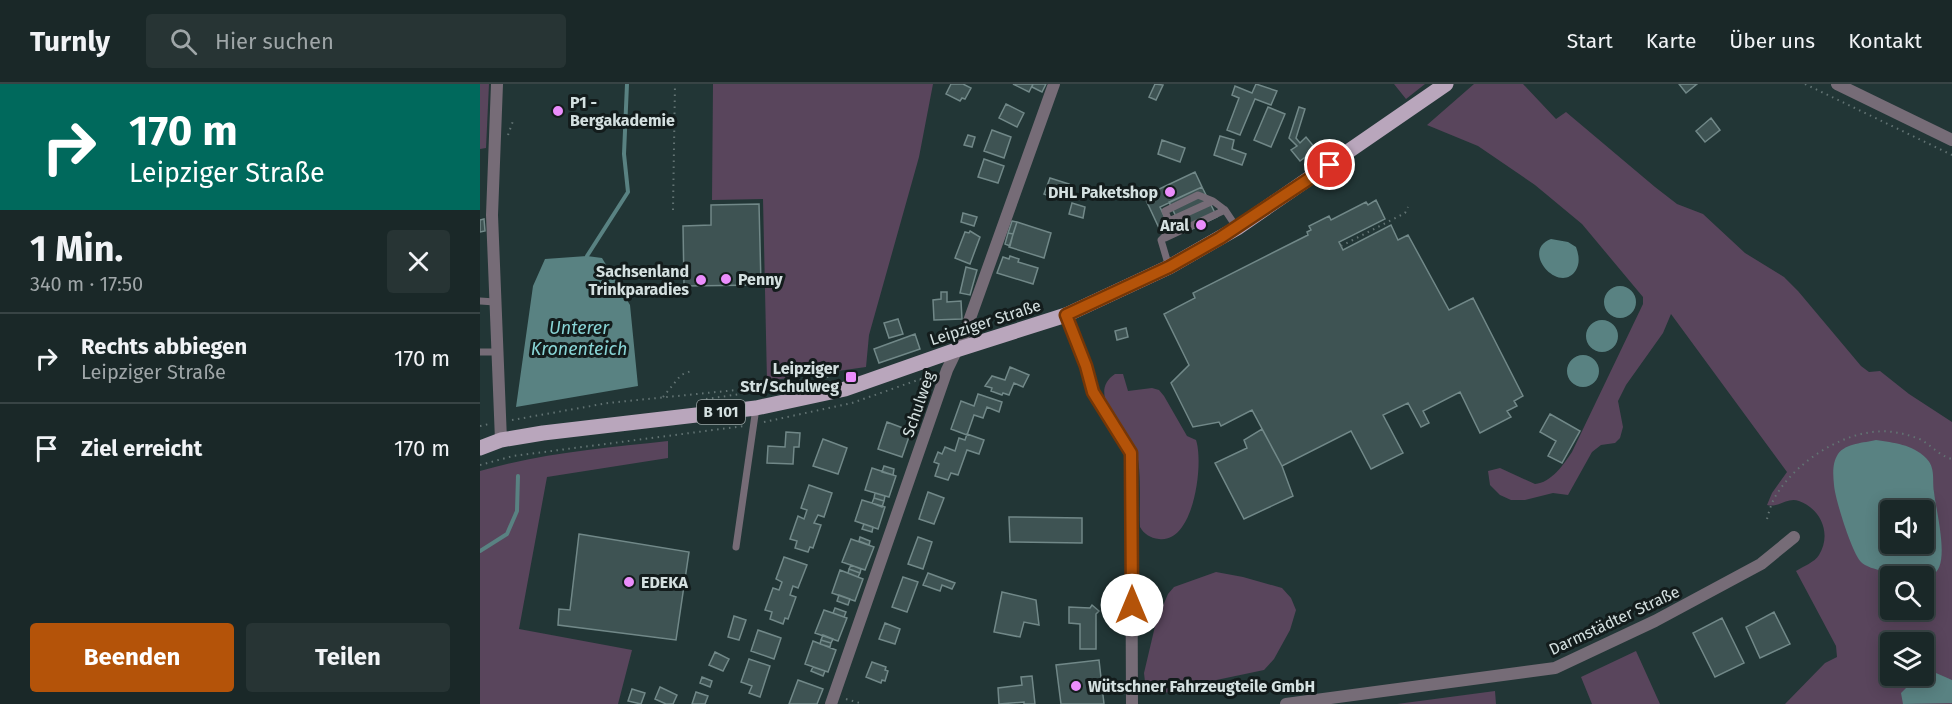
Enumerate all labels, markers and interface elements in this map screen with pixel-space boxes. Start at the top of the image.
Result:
search box [146,14,566,68]
text: Turnly [30,25,110,58]
icon: search [167,25,200,58]
text: Hier suchen [215,28,334,55]
text: Start [1567,28,1613,54]
text: Karte [1646,28,1696,54]
text: Über uns [1729,28,1815,54]
text: Kontakt [1848,28,1922,54]
place label: P1 - Bergakademie [570,93,675,130]
marker: P1 - Bergakademie [551,104,565,118]
text: 170 m [129,106,238,156]
icon: right [30,108,108,186]
pin [1304,139,1355,190]
icon: arrive [1313,148,1346,181]
text: Leipziger Straße [129,157,325,189]
place label: DHL Paketshop [1048,183,1158,202]
marker: DHL Paketshop [1163,185,1177,199]
place label: Aral [1159,216,1189,235]
marker: Aral [1194,218,1208,232]
text: 1 Min. [30,227,123,271]
button: close [387,230,450,293]
place label: Sachsenland Trinkparadies [588,262,689,299]
place label: Penny [738,270,783,289]
text: 340 m · 17:50 [30,272,143,296]
marker: Penny [719,272,733,286]
marker: Sachsenland Trinkparadies [694,273,708,287]
street label: Leipziger Straße [927,296,1043,349]
water label: Unterer Kronenteich [531,317,627,360]
text: Rechts abbiegen [81,333,247,360]
icon: right [30,342,63,375]
text: 170 m [394,345,450,372]
place label: Leipziger Str/Schulweg [740,359,840,396]
text: Leipziger Straße [81,360,226,384]
street label: Schulweg [898,368,939,440]
marker: Leipziger Str/Schulweg [844,370,858,384]
road number: B 101 [697,400,745,424]
icon: arrive [30,432,63,465]
text: Ziel erreicht [81,435,202,462]
text: 170 m [394,435,450,462]
map controls [1880,500,1934,686]
button: sound [1880,500,1934,554]
button: search [1880,566,1934,620]
place label: EDEKA [641,573,688,592]
position arrow [1100,573,1164,637]
marker: EDEKA [622,575,636,589]
street label: Darmstädter Straße [1546,582,1683,659]
button: Beenden [30,623,234,692]
button: Teilen [246,623,450,692]
button: layers [1880,632,1934,686]
place label: Wütschner Fahrzeugteile GmbH [1088,677,1315,696]
marker: Wütschner Fahrzeugteile GmbH [1069,679,1083,693]

